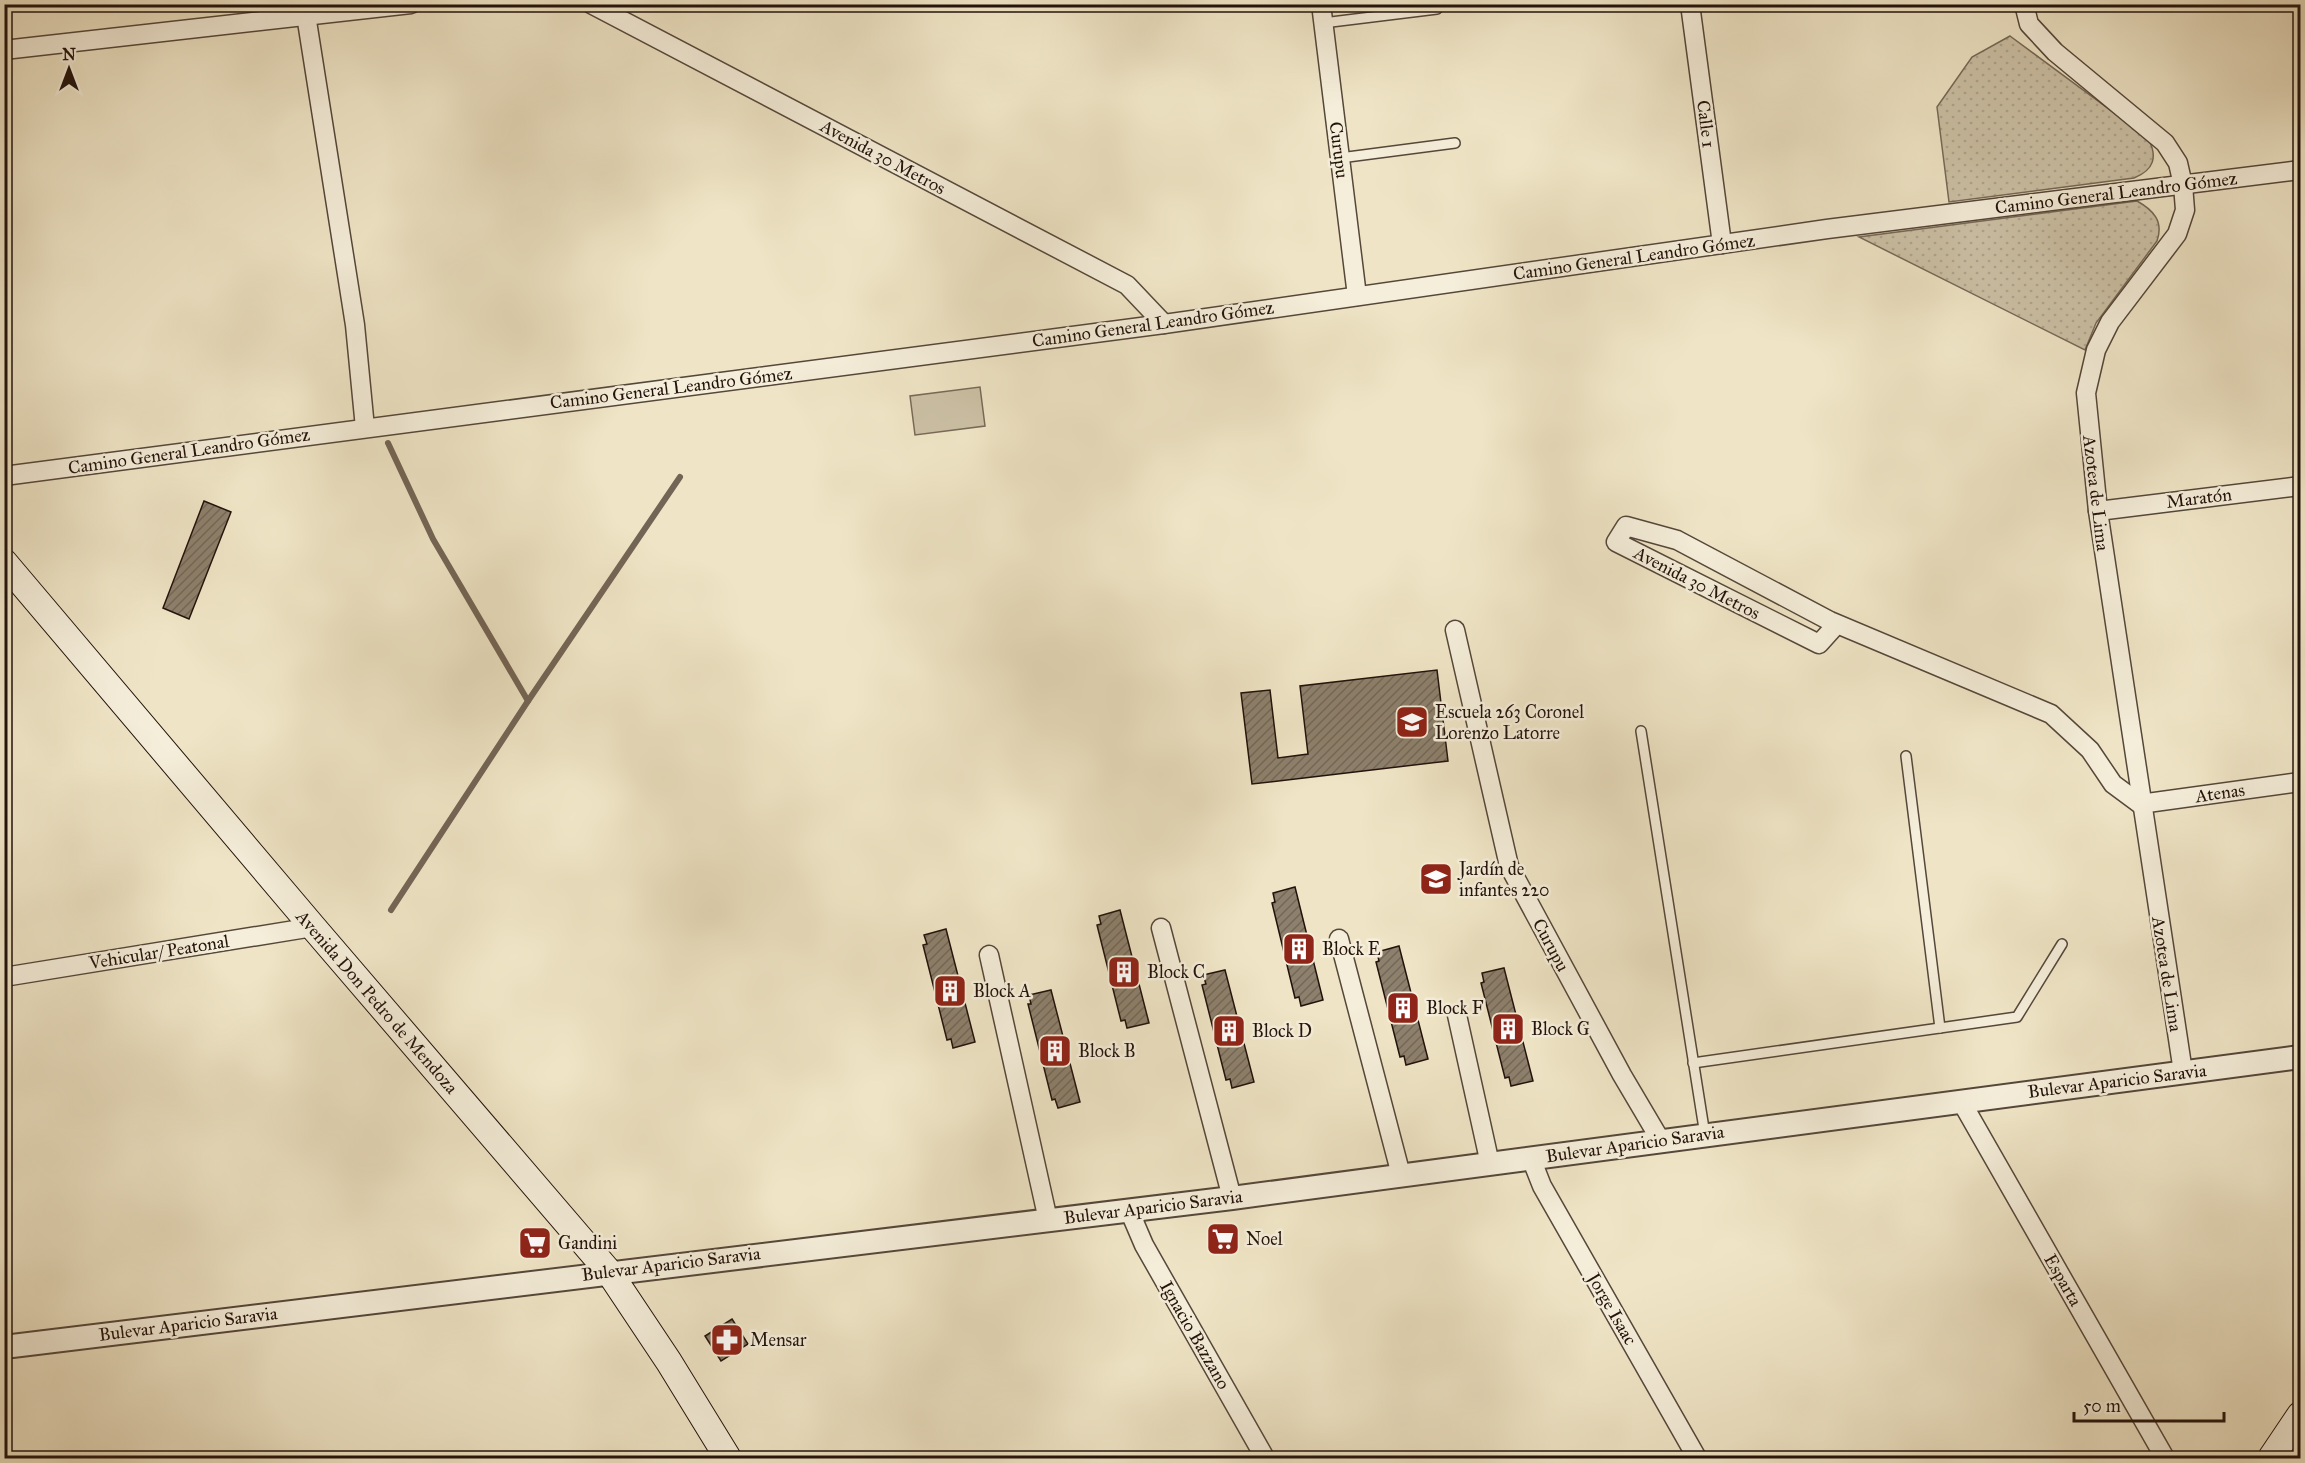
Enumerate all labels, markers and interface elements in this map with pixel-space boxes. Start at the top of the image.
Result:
north arrow [39,39,99,99]
text: N [62,45,76,64]
street label: Calle 1 [1692,99,1720,149]
street label: Avenida 30 Metros [816,114,949,199]
street label: Curupu [1325,120,1353,180]
street label: Camino General Leandro Gómez [1994,167,2238,219]
street label: Camino General Leandro Gómez [1512,229,1756,285]
street label: Camino General Leandro Gómez [1031,296,1275,352]
street label: Camino General Leandro Gómez [549,362,793,414]
street label: Camino General Leandro Gómez [67,423,311,479]
street label: Azotea de Lima [2078,433,2114,552]
street label: Maratón [2165,483,2233,513]
street label: Avenida 30 Metros [1629,541,1764,624]
place label: Escuela 263 Coronel Lorenzo Latorre [1435,701,1584,744]
school or university icon: Escuela 263 Coronel Lorenzo Latorre [1394,704,1430,740]
street label: Atenas [2193,779,2246,807]
place label: Jardín de infantes 220 [1457,858,1550,901]
school or university icon: Jardín de infantes 220 [1418,861,1454,897]
street label: Avenida Don Pedro de Mendoza [291,905,463,1098]
street label: Azotea de Lima [2147,914,2187,1034]
street label: Curupu [1528,915,1574,976]
street label: Vehicular/ Peatonal [86,930,231,974]
building icon: Block E [1281,931,1317,967]
place label: Block E [1322,938,1381,960]
building icon: Block C [1106,954,1142,990]
place label: Block C [1147,961,1205,983]
building icon: Block A [932,973,968,1009]
place label: Block A [973,980,1031,1002]
building icon: Block F [1385,990,1421,1026]
place label: Block F [1426,997,1484,1019]
building icon: Block G [1490,1011,1526,1047]
building icon: Block D [1211,1013,1247,1049]
place label: Block G [1531,1018,1590,1040]
place label: Block D [1252,1020,1312,1042]
building icon: Block B [1037,1033,1073,1069]
place label: Block B [1078,1040,1136,1062]
street label: Bulevar Aparicio Saravia [2026,1059,2208,1103]
street label: Bulevar Aparicio Saravia [1544,1121,1726,1167]
street label: Bulevar Aparicio Saravia [1062,1185,1244,1229]
supermarket icon: Noel [1205,1221,1241,1257]
supermarket icon: Gandini [517,1225,553,1261]
place label: Noel [1246,1228,1283,1250]
place label: Gandini [558,1232,617,1254]
street label: Bulevar Aparicio Saravia [580,1242,762,1286]
street label: Esparta [2039,1250,2087,1310]
street label: Jorge Isaac [1581,1267,1642,1350]
street label: Ignacio Bazzano [1154,1277,1235,1394]
street label: Bulevar Aparicio Saravia [97,1302,279,1346]
pharmacy icon: Mensar [709,1322,745,1358]
place label: Mensar [750,1329,807,1351]
scale bar [2074,1385,2224,1423]
text: 50 m [2083,1395,2121,1417]

